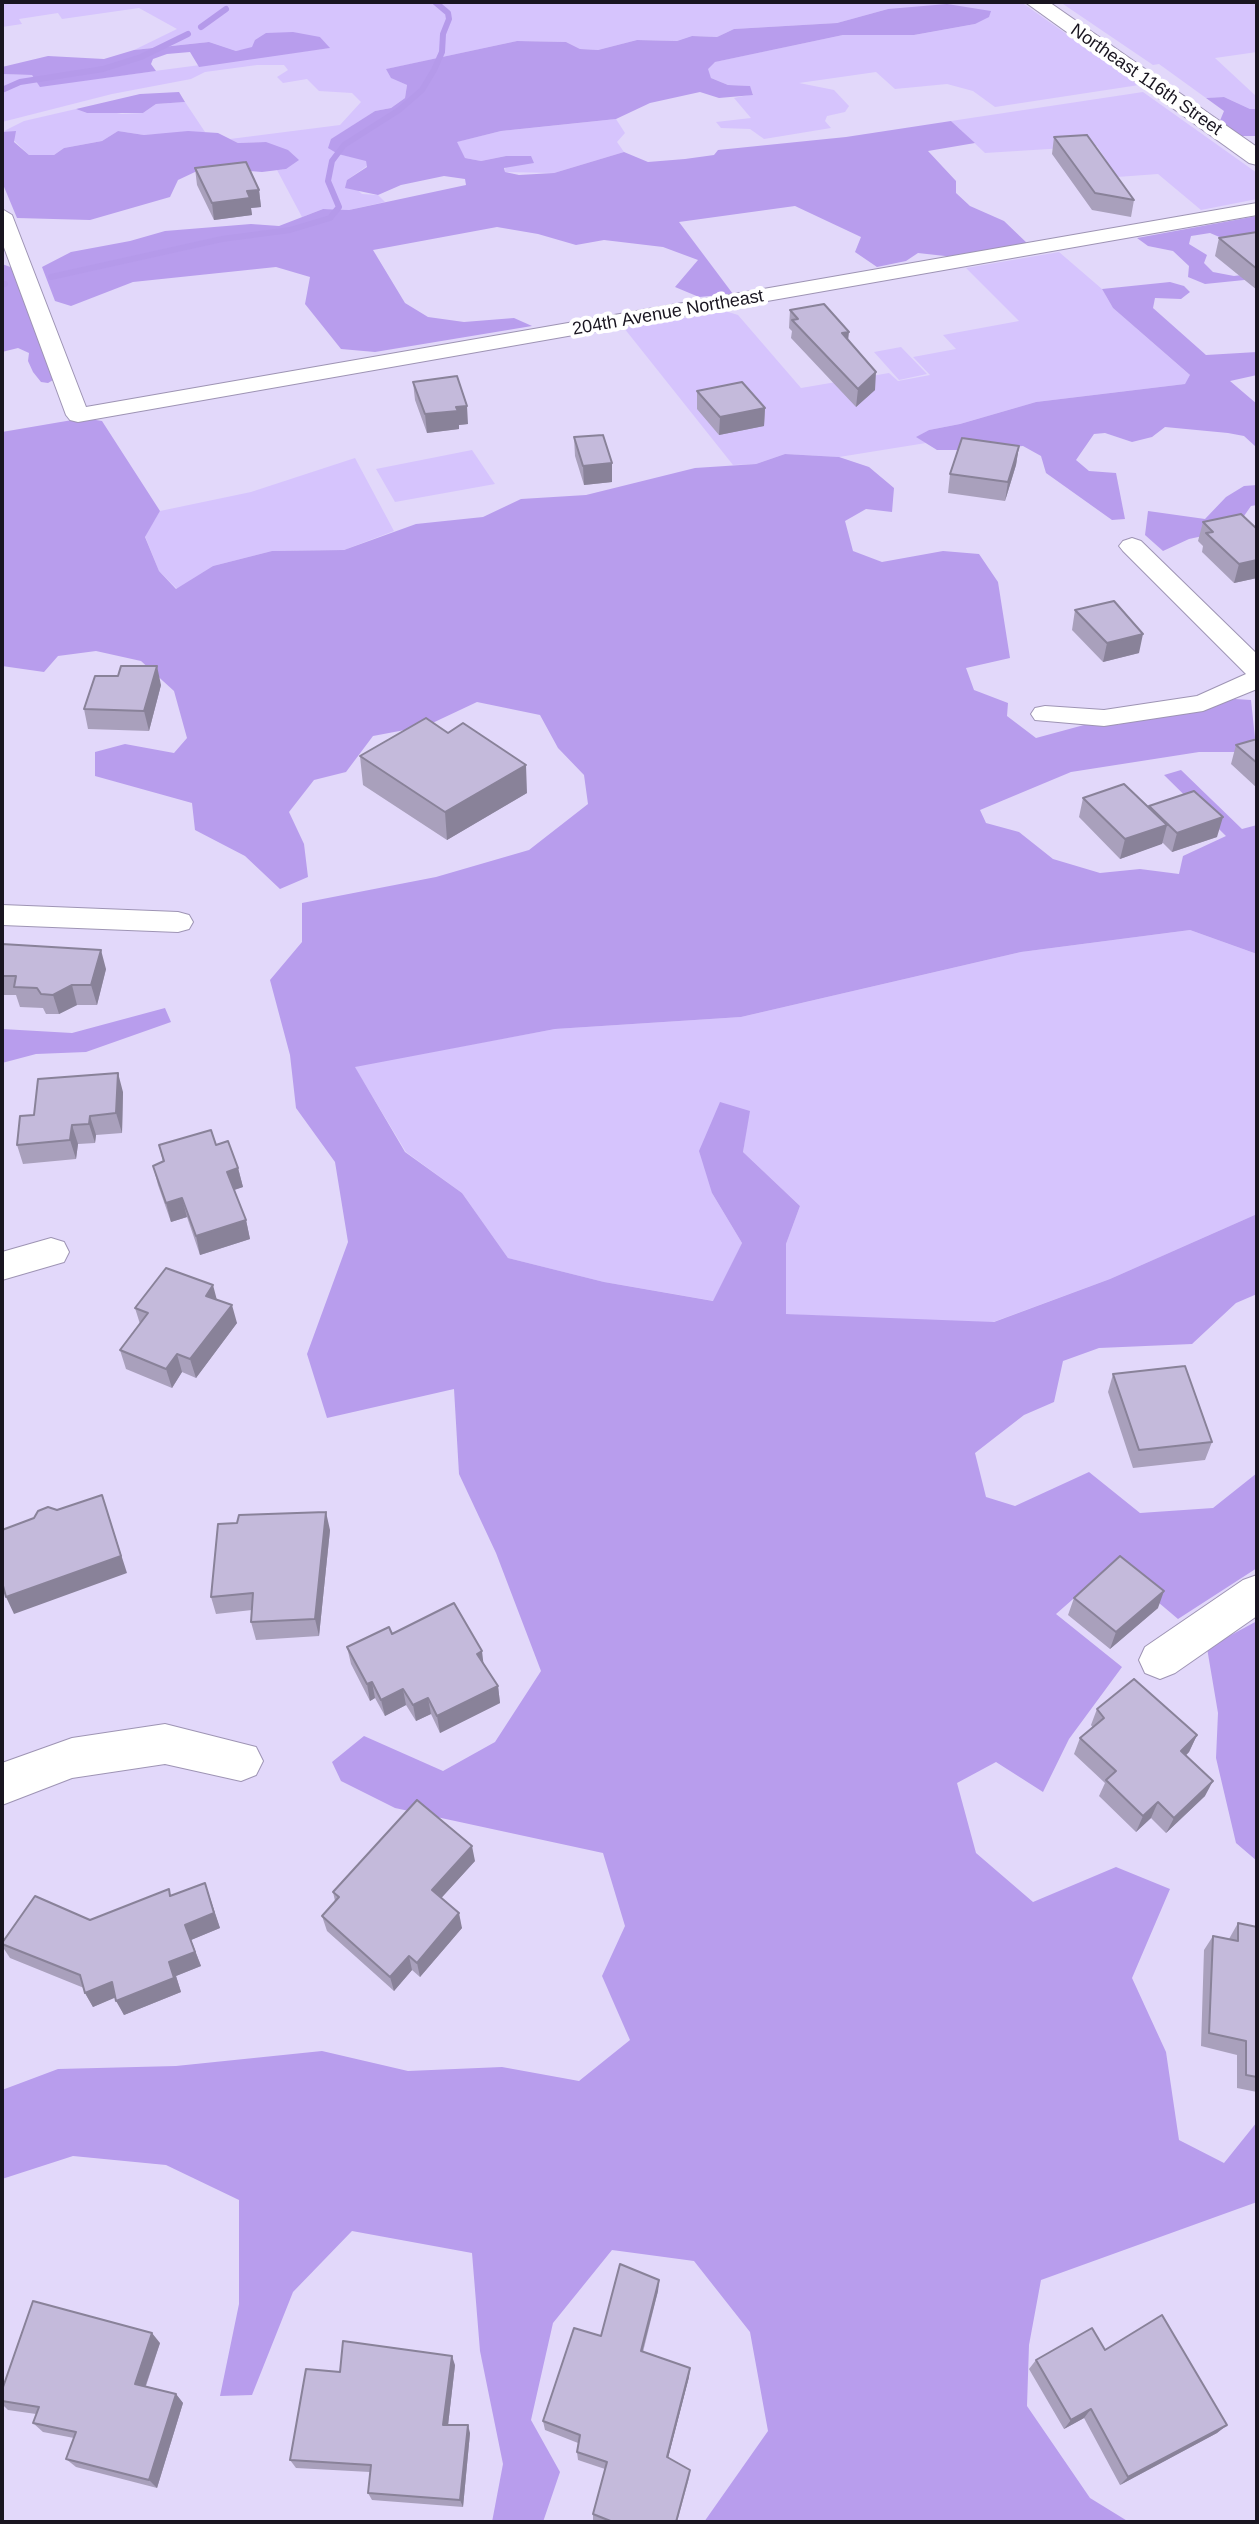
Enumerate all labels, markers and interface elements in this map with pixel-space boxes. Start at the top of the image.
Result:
street label: Northeast 116th Street [1066,20,1226,140]
street label: 204th Avenue Northeast [571,286,765,340]

